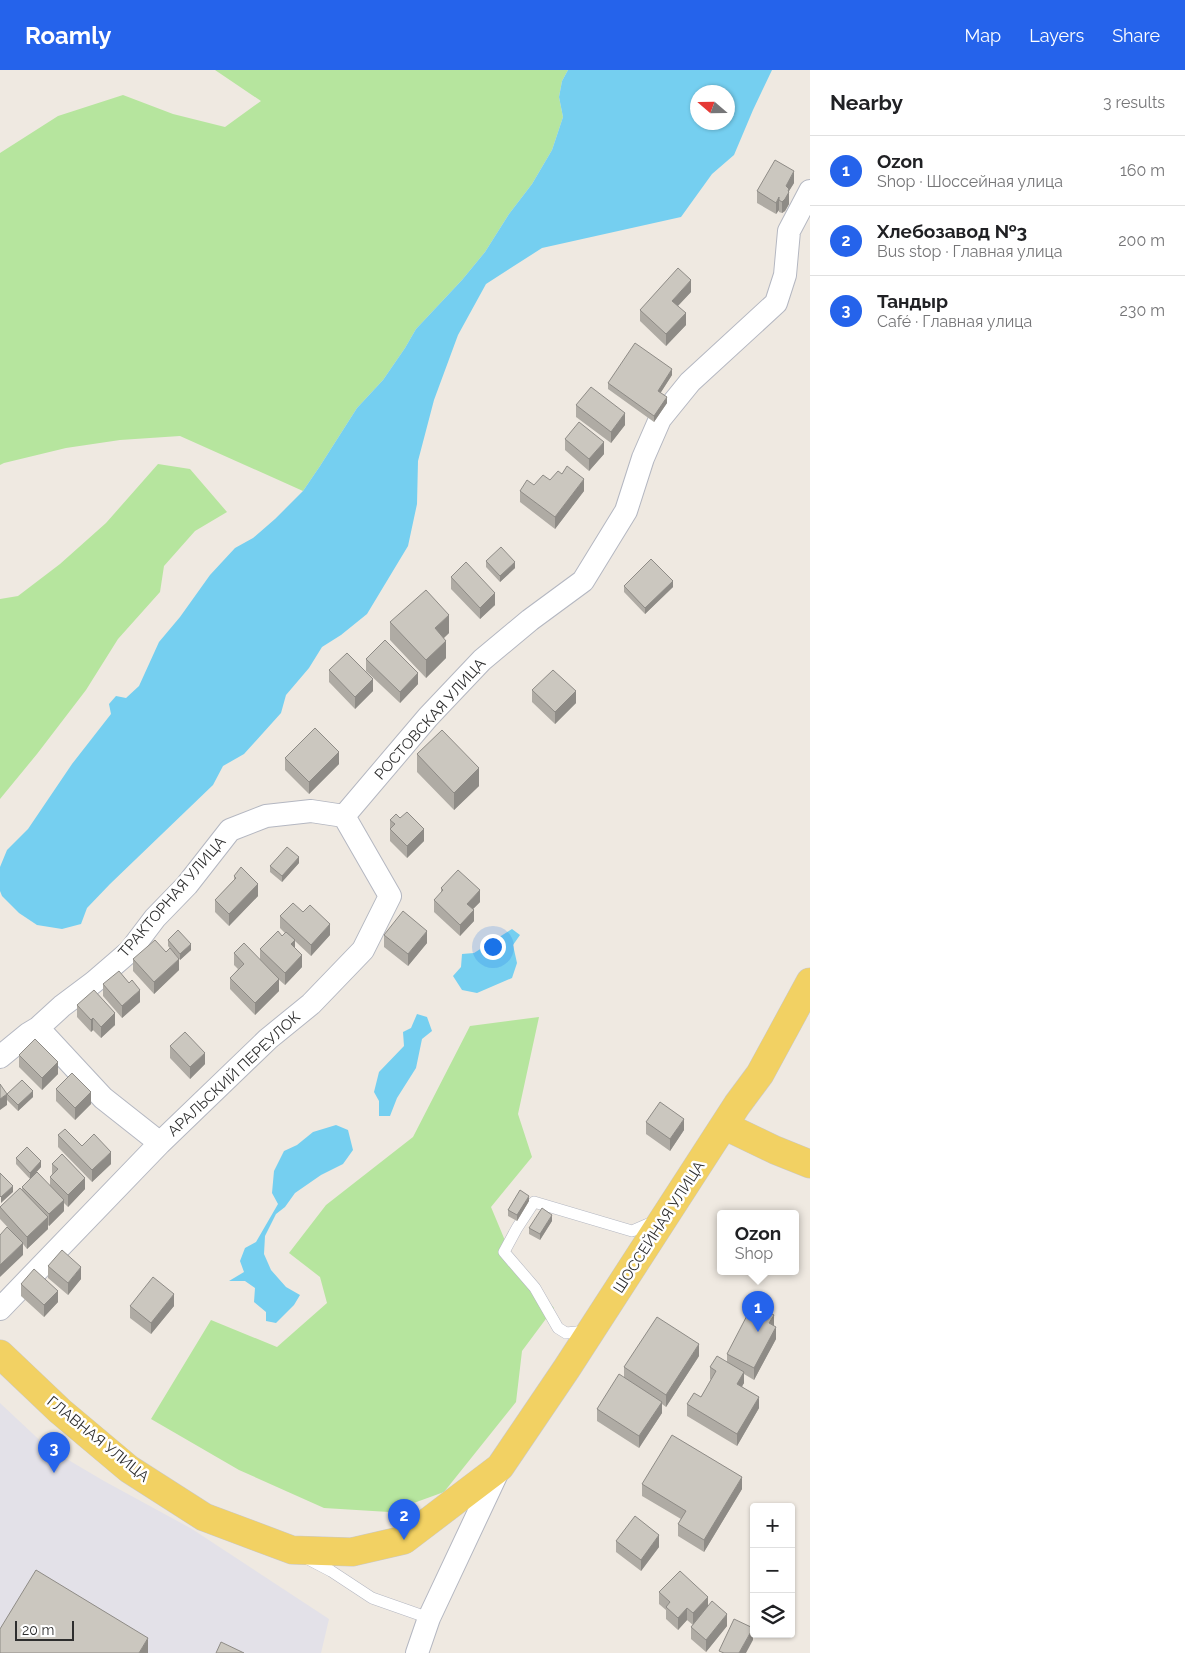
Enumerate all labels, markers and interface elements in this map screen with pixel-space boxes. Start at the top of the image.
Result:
text: Roamly [25,21,111,50]
text: Map [965,25,1001,46]
text: Layers [1029,25,1084,46]
text: Share [1112,25,1160,46]
north arrow [690,85,735,130]
text: Nearby [830,90,903,115]
text: 3 results [1103,93,1165,112]
text: Ozon [877,150,924,172]
text: 1 [842,161,850,180]
text: 160 m [1120,161,1165,180]
text: Shop · Шоссейная улица [877,172,1063,191]
text: Хлебозавод №3 [877,220,1027,242]
text: 2 [841,231,851,250]
text: 200 m [1118,231,1165,250]
text: Bus stop · Главная улица [877,242,1062,261]
text: Тандыр [877,290,948,312]
text: 3 [842,301,850,320]
text: 230 m [1120,301,1165,320]
text: Café · Главная улица [877,312,1032,331]
street label: РОСТОВСКАЯ УЛИЦА [371,655,489,783]
street label: ТРАКТОРНАЯ УЛИЦА [115,833,229,961]
your location [480,934,506,960]
street label: АРАЛЬСКИЙ ПЕРЕУЛОК [164,1008,304,1140]
street label: ШОССЕЙНАЯ УЛИЦА [610,1158,708,1296]
popup [717,1210,799,1275]
text: Ozon [735,1222,781,1244]
text: Shop [735,1244,773,1263]
pin: 1 [742,1291,774,1332]
street label: ГЛАВНАЯ УЛИЦА [43,1392,153,1486]
pin: 3 [38,1432,70,1473]
pin: 2 [388,1499,420,1540]
map controls [750,1503,795,1638]
button: + [750,1503,795,1548]
button: − [750,1548,795,1593]
button: layers [750,1593,795,1638]
scale bar [15,1618,74,1641]
text: 20 m [22,1622,54,1638]

